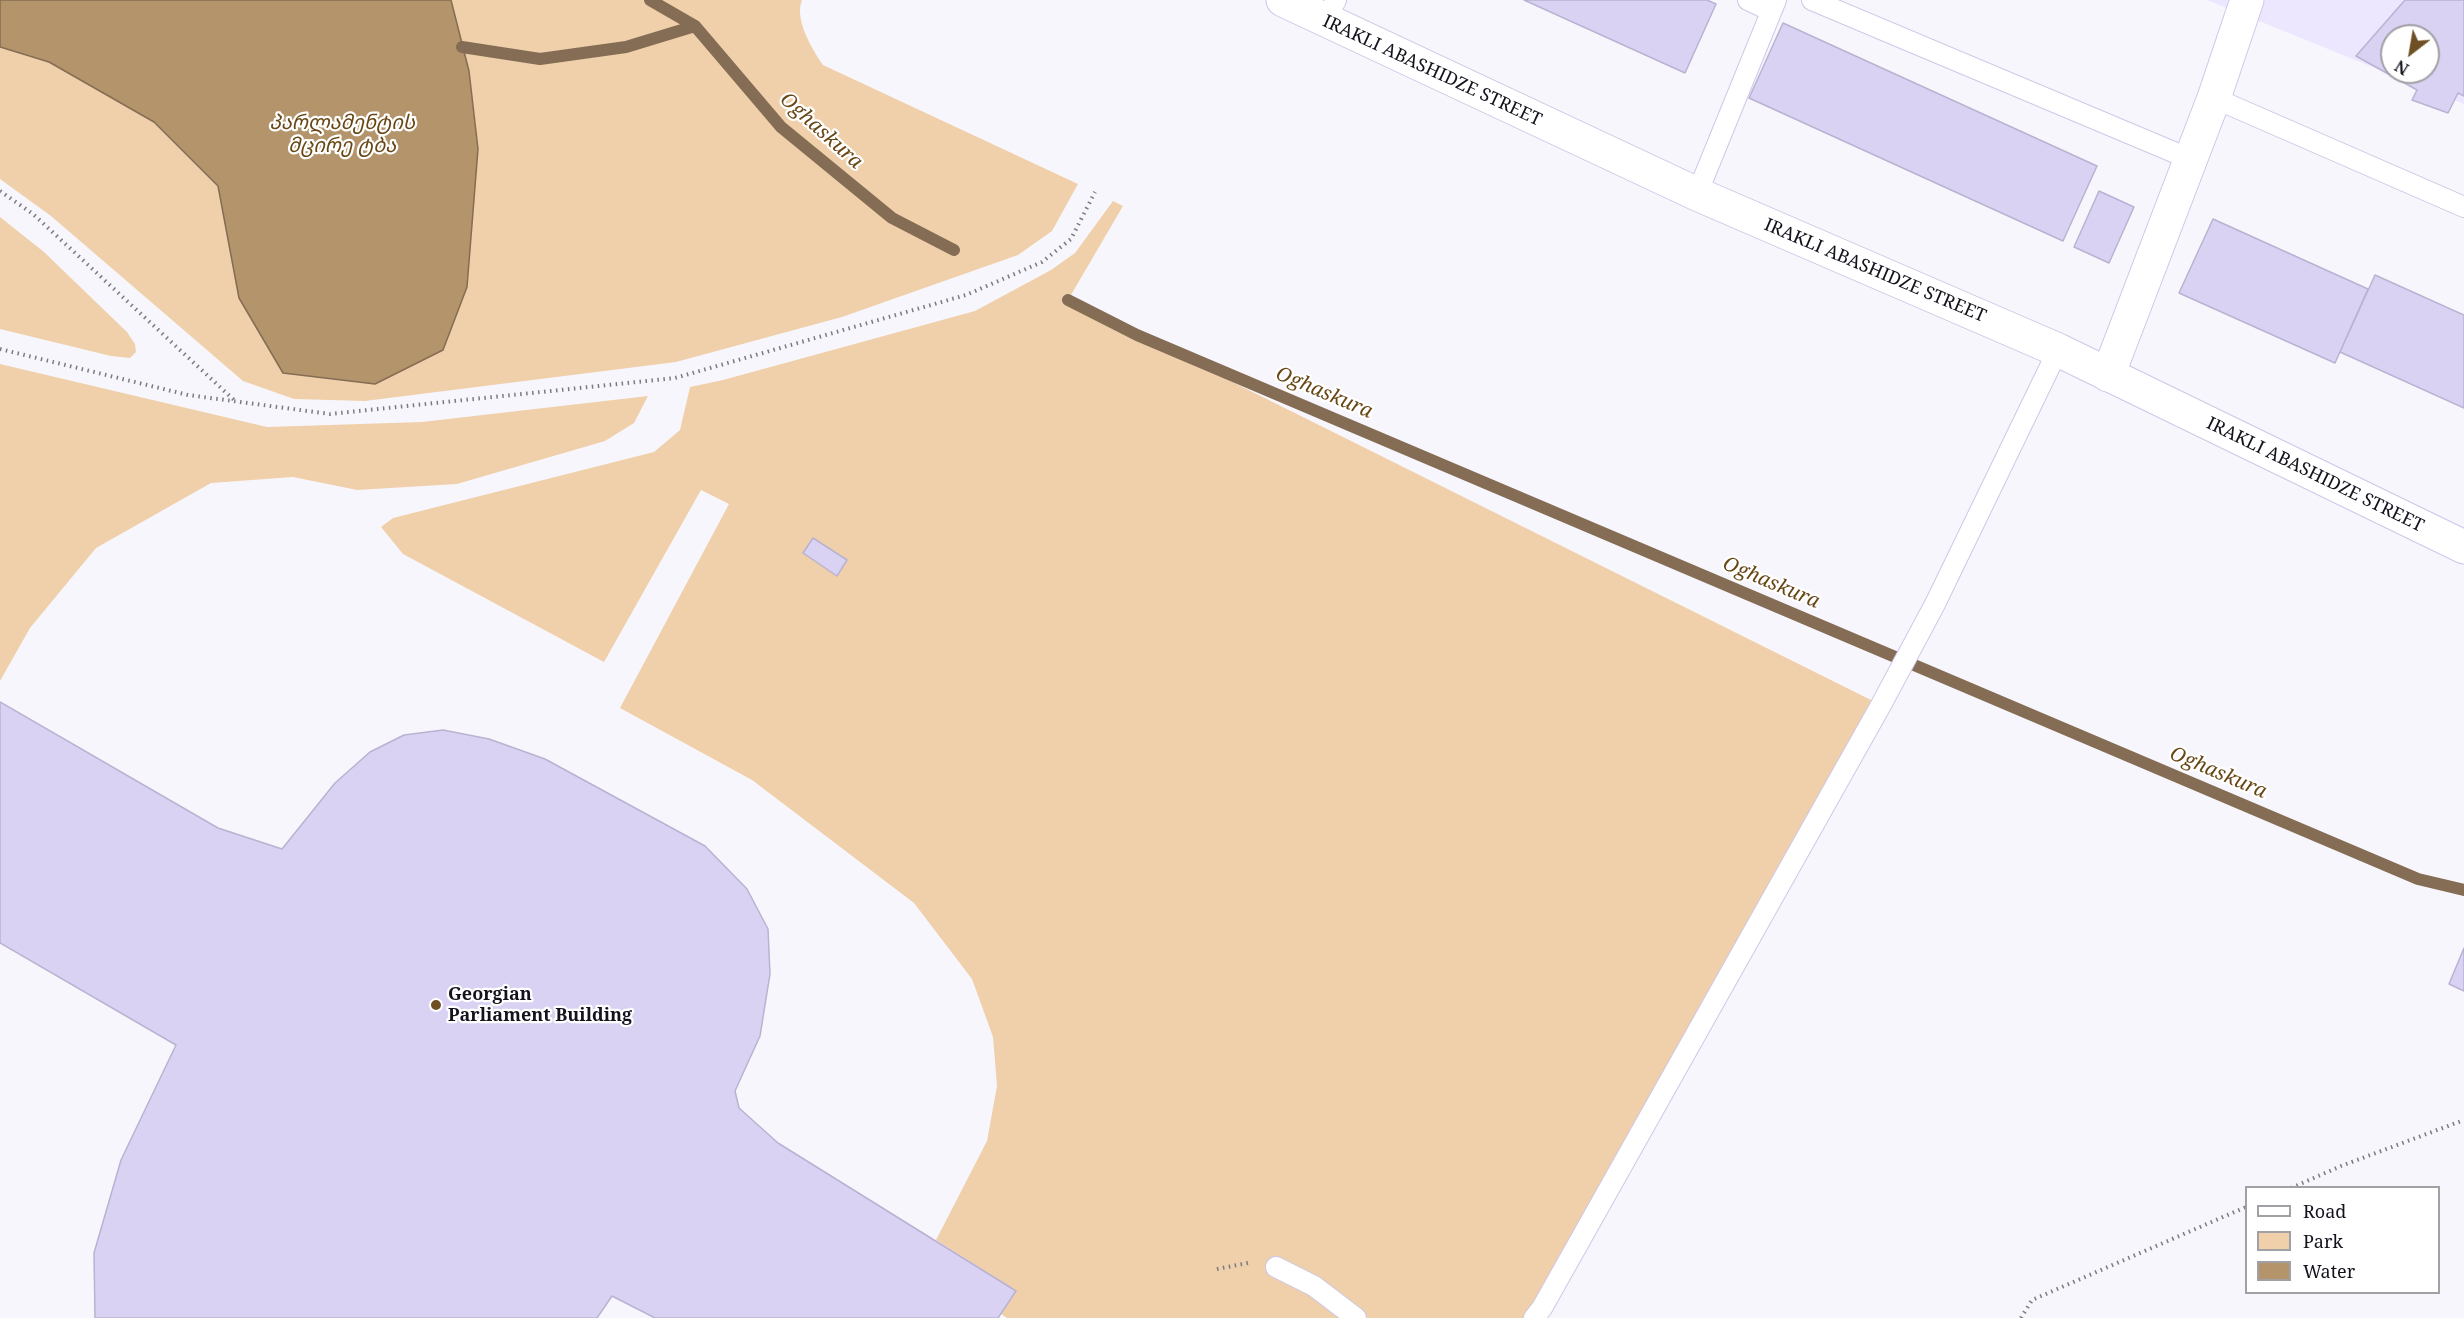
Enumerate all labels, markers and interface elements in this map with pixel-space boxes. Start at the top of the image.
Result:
street label: IRAKLI ABASHIDZE STREET [1319,11,1545,131]
north arrow [2380,24,2440,84]
text: N [2391,55,2413,80]
water label: Oghaskura [775,88,867,174]
water label: პარლამენტის მცირე ტბა [269,111,415,158]
street label: IRAKLI ABASHIDZE STREET [1761,214,1989,328]
water label: Oghaskura [1272,362,1376,424]
street label: IRAKLI ABASHIDZE STREET [2203,413,2427,537]
water label: Oghaskura [1719,552,1823,614]
water label: Oghaskura [2166,742,2270,804]
place label: Georgian Parliament Building [448,984,632,1026]
marker: Georgian Parliament Building [429,998,443,1012]
legend [2245,1186,2440,1294]
text: Road [2303,1199,2346,1223]
text: Park [2303,1229,2343,1253]
text: Water [2303,1259,2355,1283]

